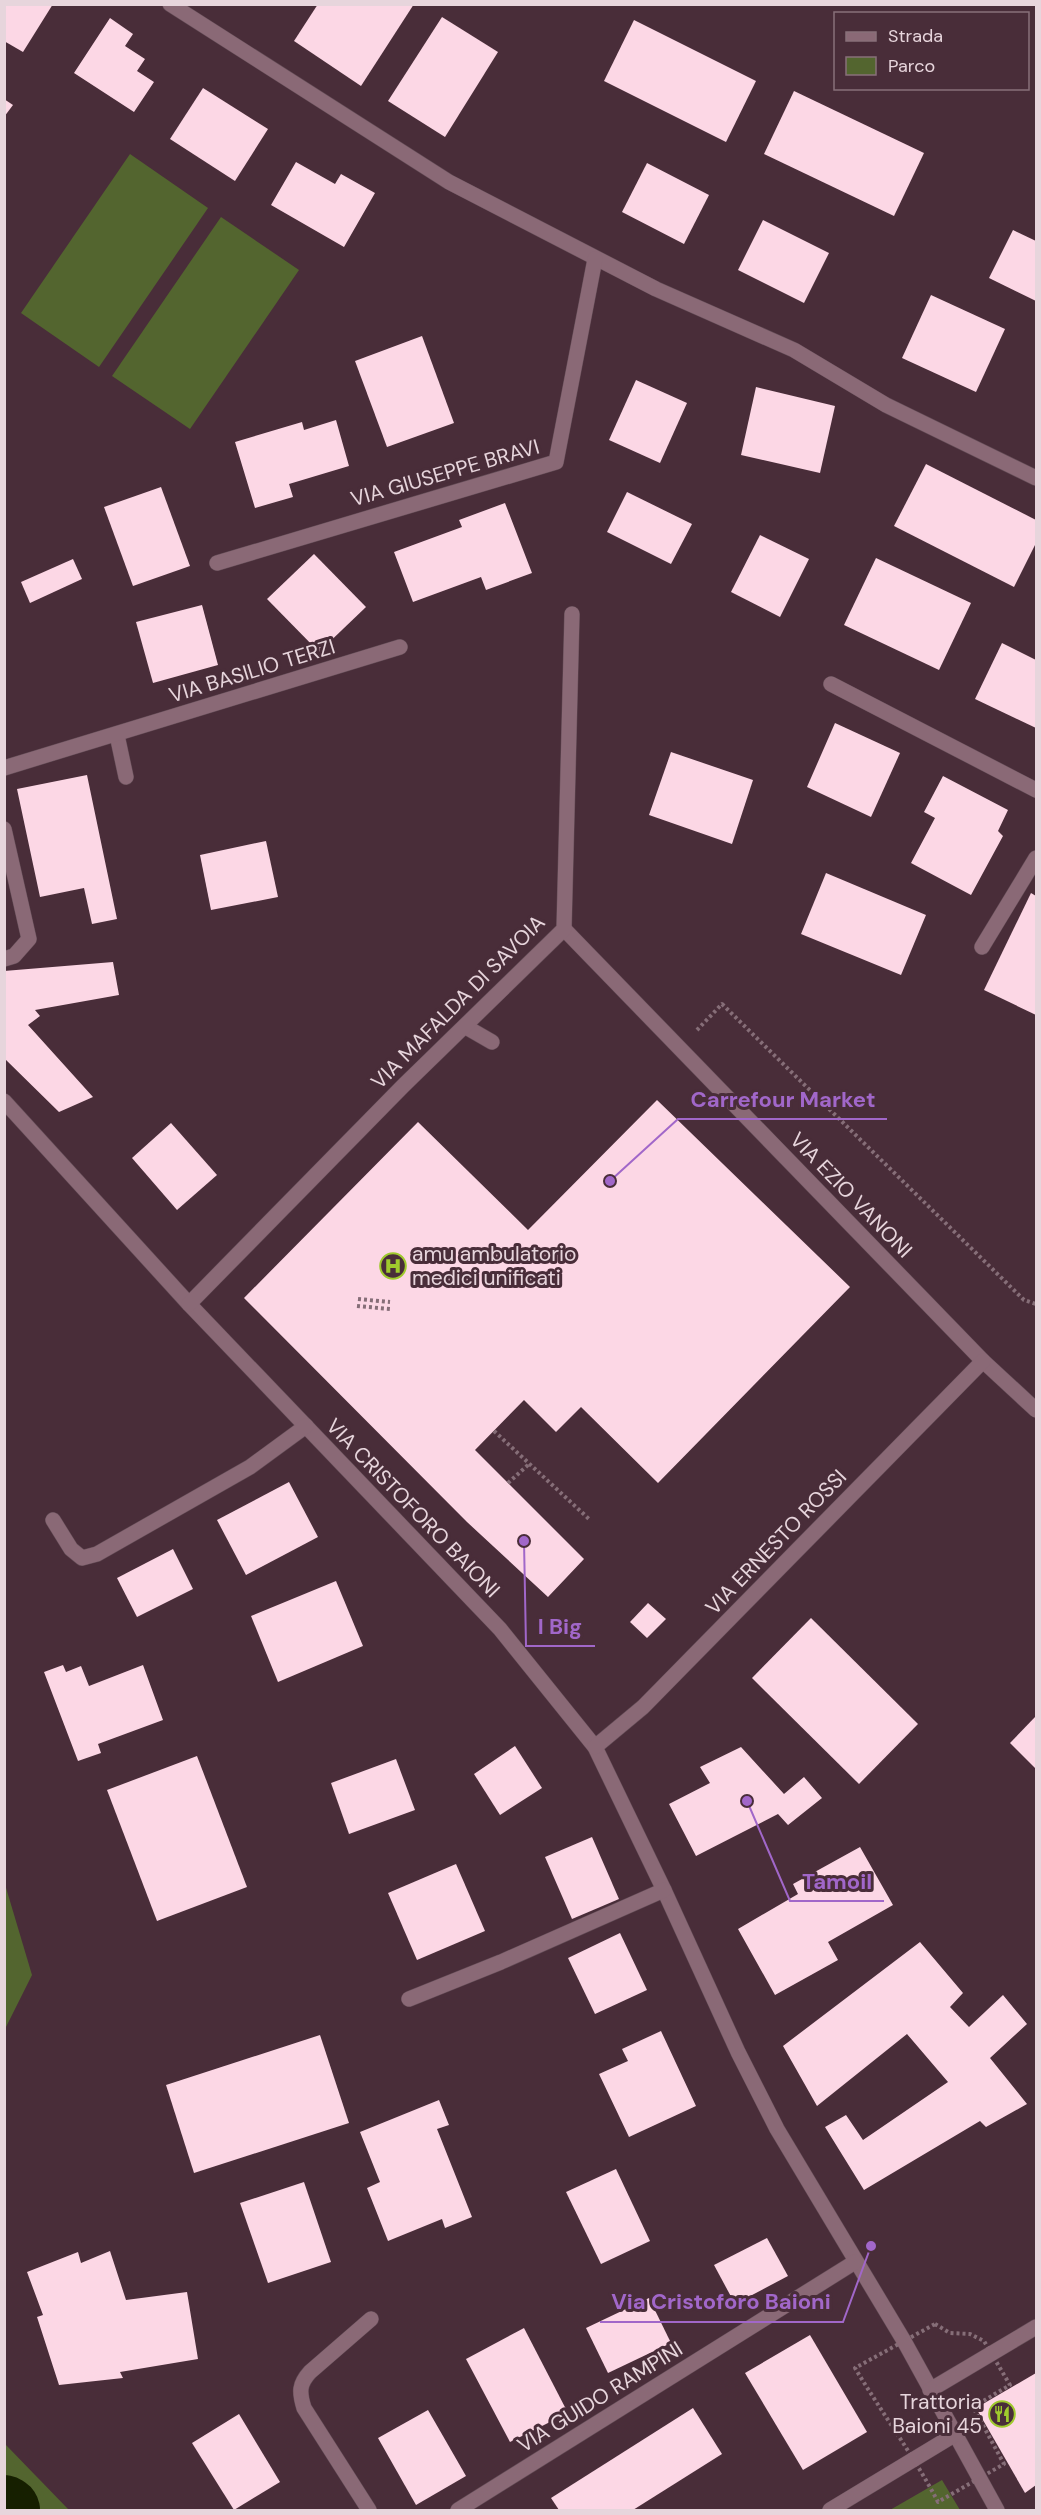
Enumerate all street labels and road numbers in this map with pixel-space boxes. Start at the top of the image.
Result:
street label: VIA GIUSEPPE BRAVI [347,433,543,513]
street label: VIA BASILIO TERZI [166,632,338,710]
street label: VIA MAFALDA DI SAVOIA [365,909,551,1095]
street label: VIA EZIO VANONI [784,1126,918,1264]
street label: VIA CRISTOFORO BAIONI [320,1412,506,1604]
street label: VIA ERNESTO ROSSI [699,1463,853,1621]
street label: VIA GUIDO RAMPINI [512,2335,688,2459]

